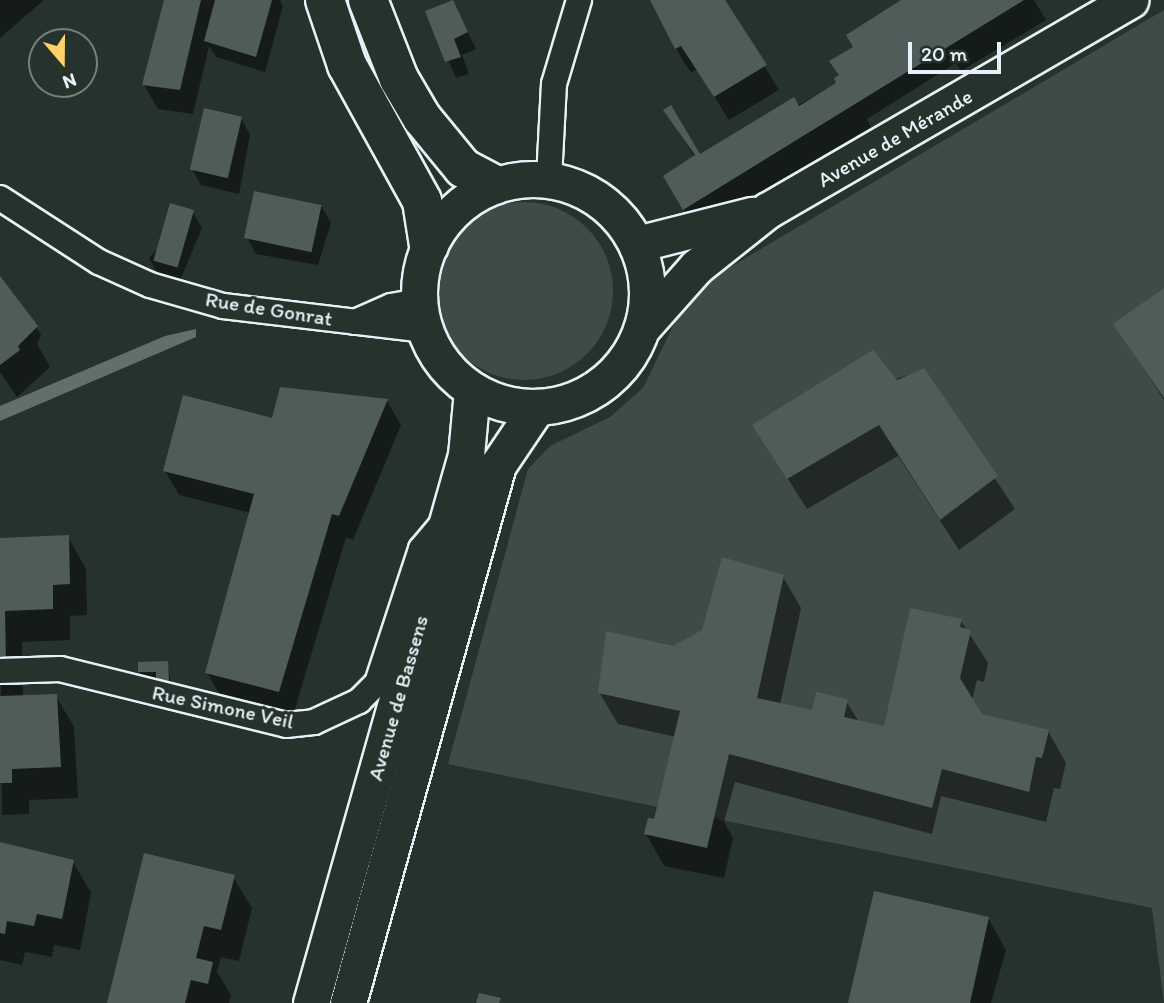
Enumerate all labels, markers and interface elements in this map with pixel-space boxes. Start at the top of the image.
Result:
north arrow [28,28,98,98]
scale bar [912,28,1005,72]
text: 20 m [921,41,967,66]
text: N [60,68,80,94]
street label: Avenue de Mérande [813,83,977,193]
street label: Rue de Gonrat [204,287,334,331]
street label: Avenue de Bassens [362,612,434,784]
street label: Rue Simone Veil [150,680,296,734]

